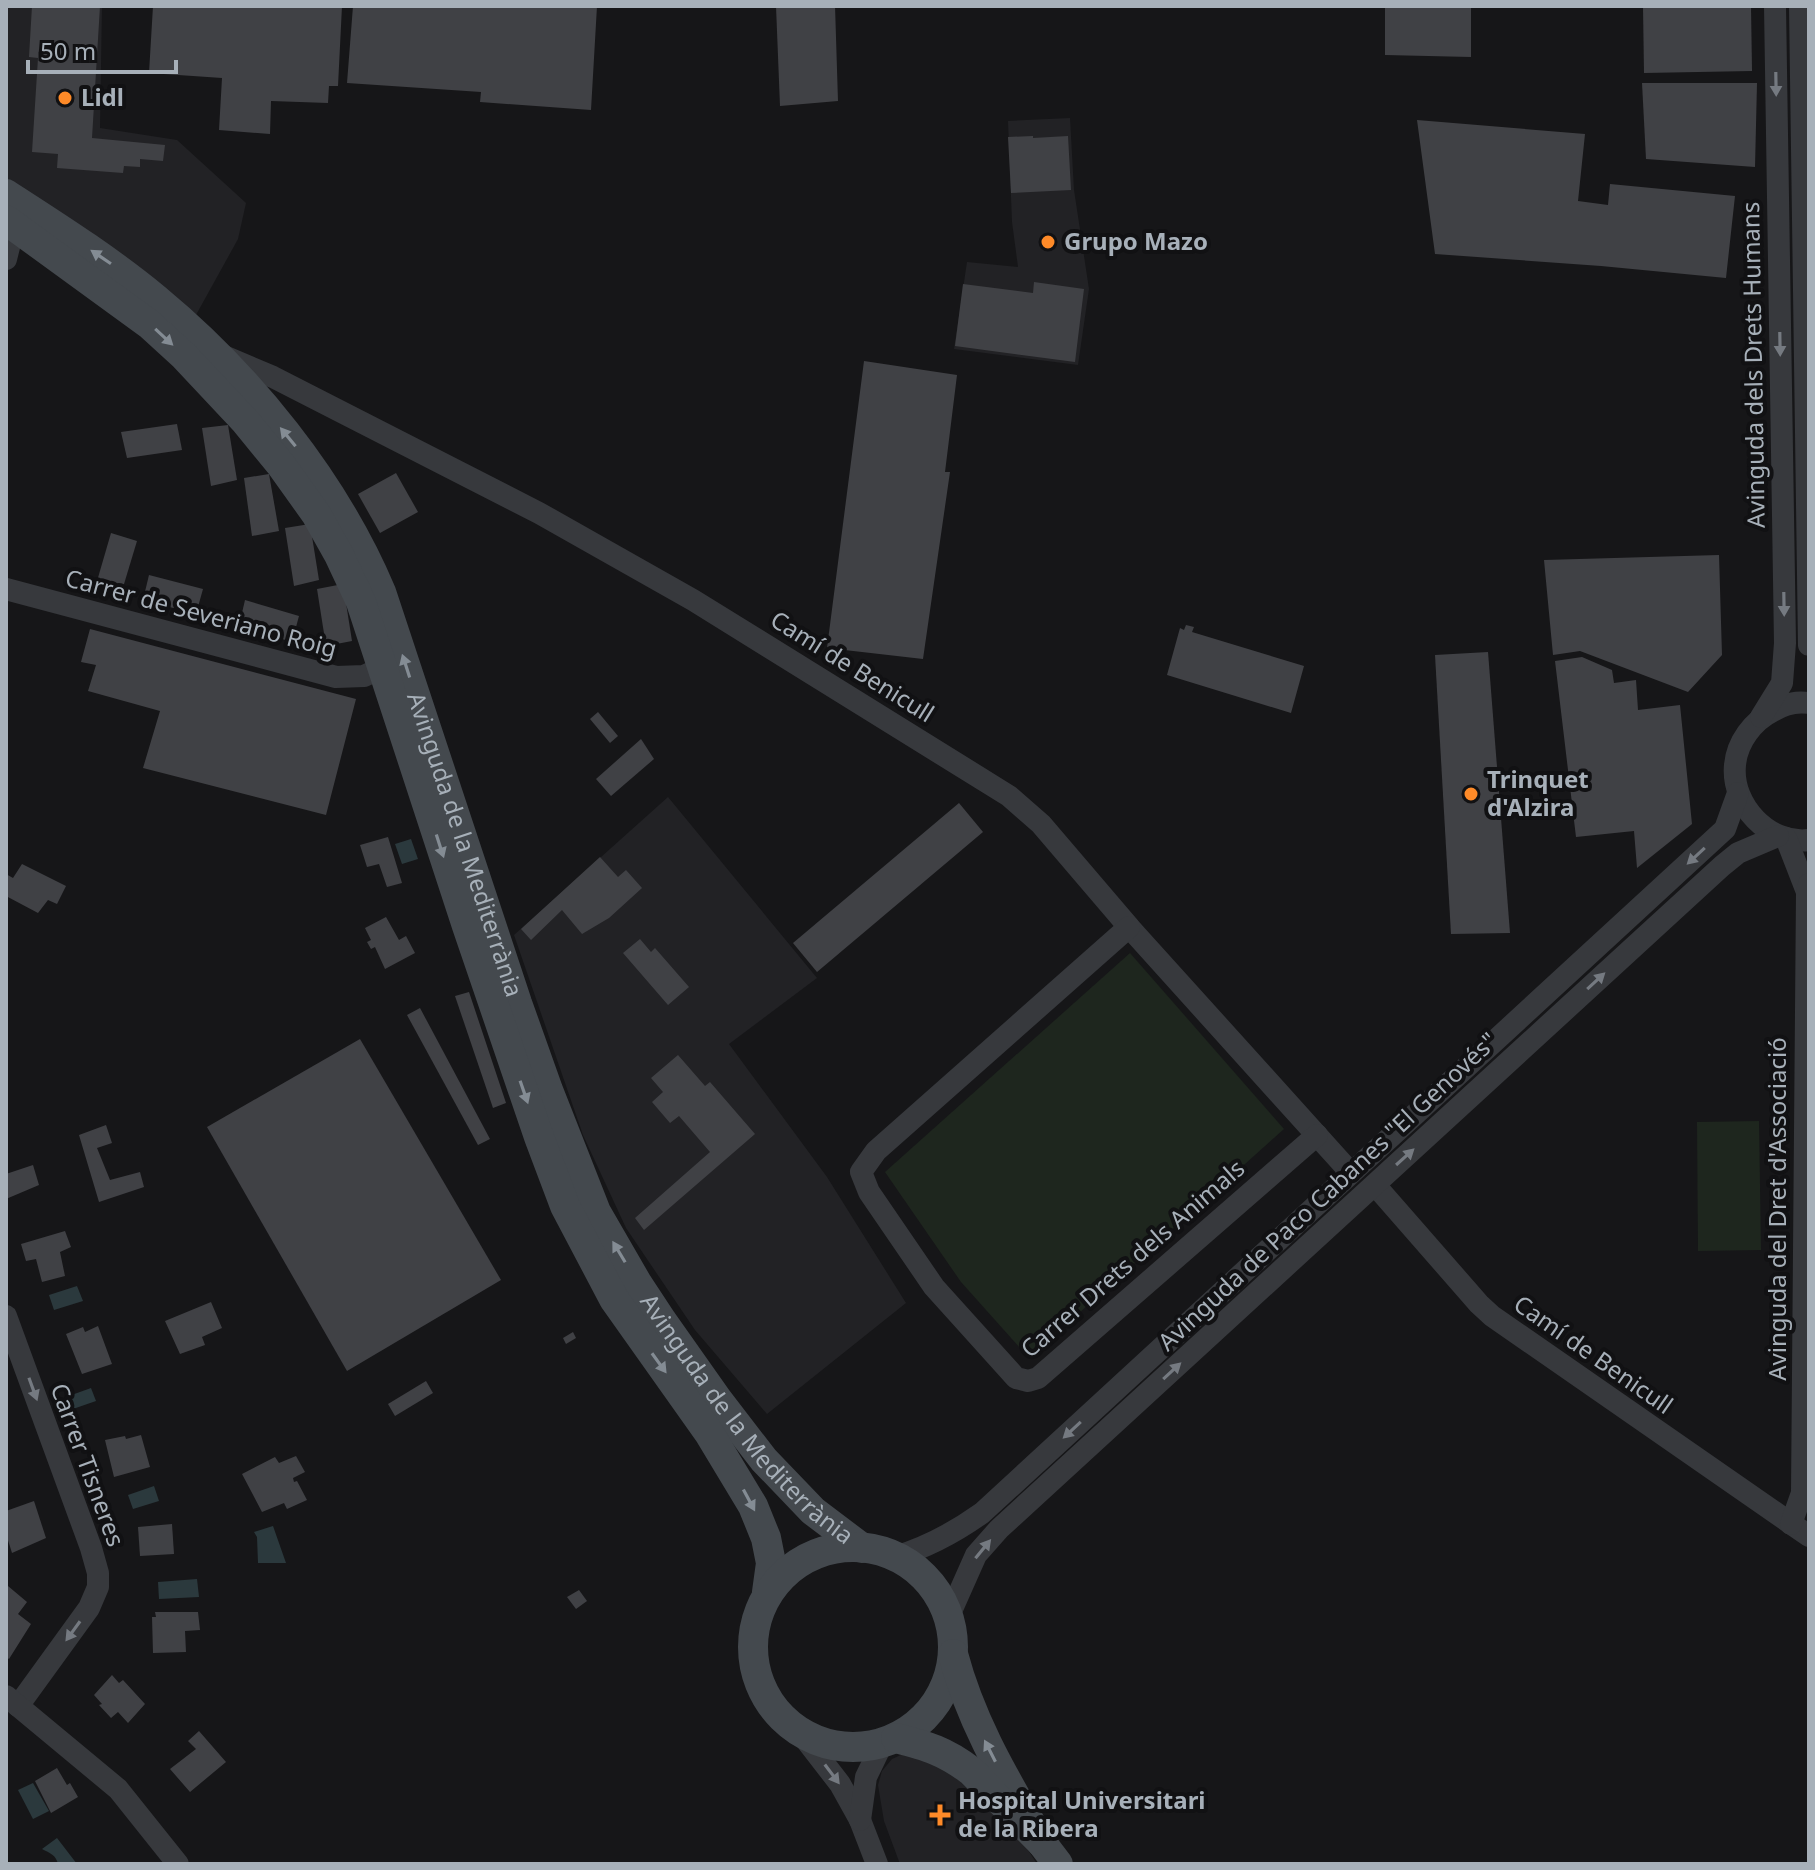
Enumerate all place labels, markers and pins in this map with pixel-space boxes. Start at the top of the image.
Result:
place label: Lidl [81,80,124,113]
marker: Lidl [56,89,74,107]
place label: Grupo Mazo [1064,224,1208,257]
marker: Grupo Mazo [1039,233,1057,251]
place label: Trinquet d'Alzira [1487,762,1589,823]
marker: Trinquet d'Alzira [1462,785,1480,803]
place label: Hospital Universitari de la Ribera [958,1783,1206,1844]
marker: Hospital Universitari de la Ribera [929,1804,951,1826]

